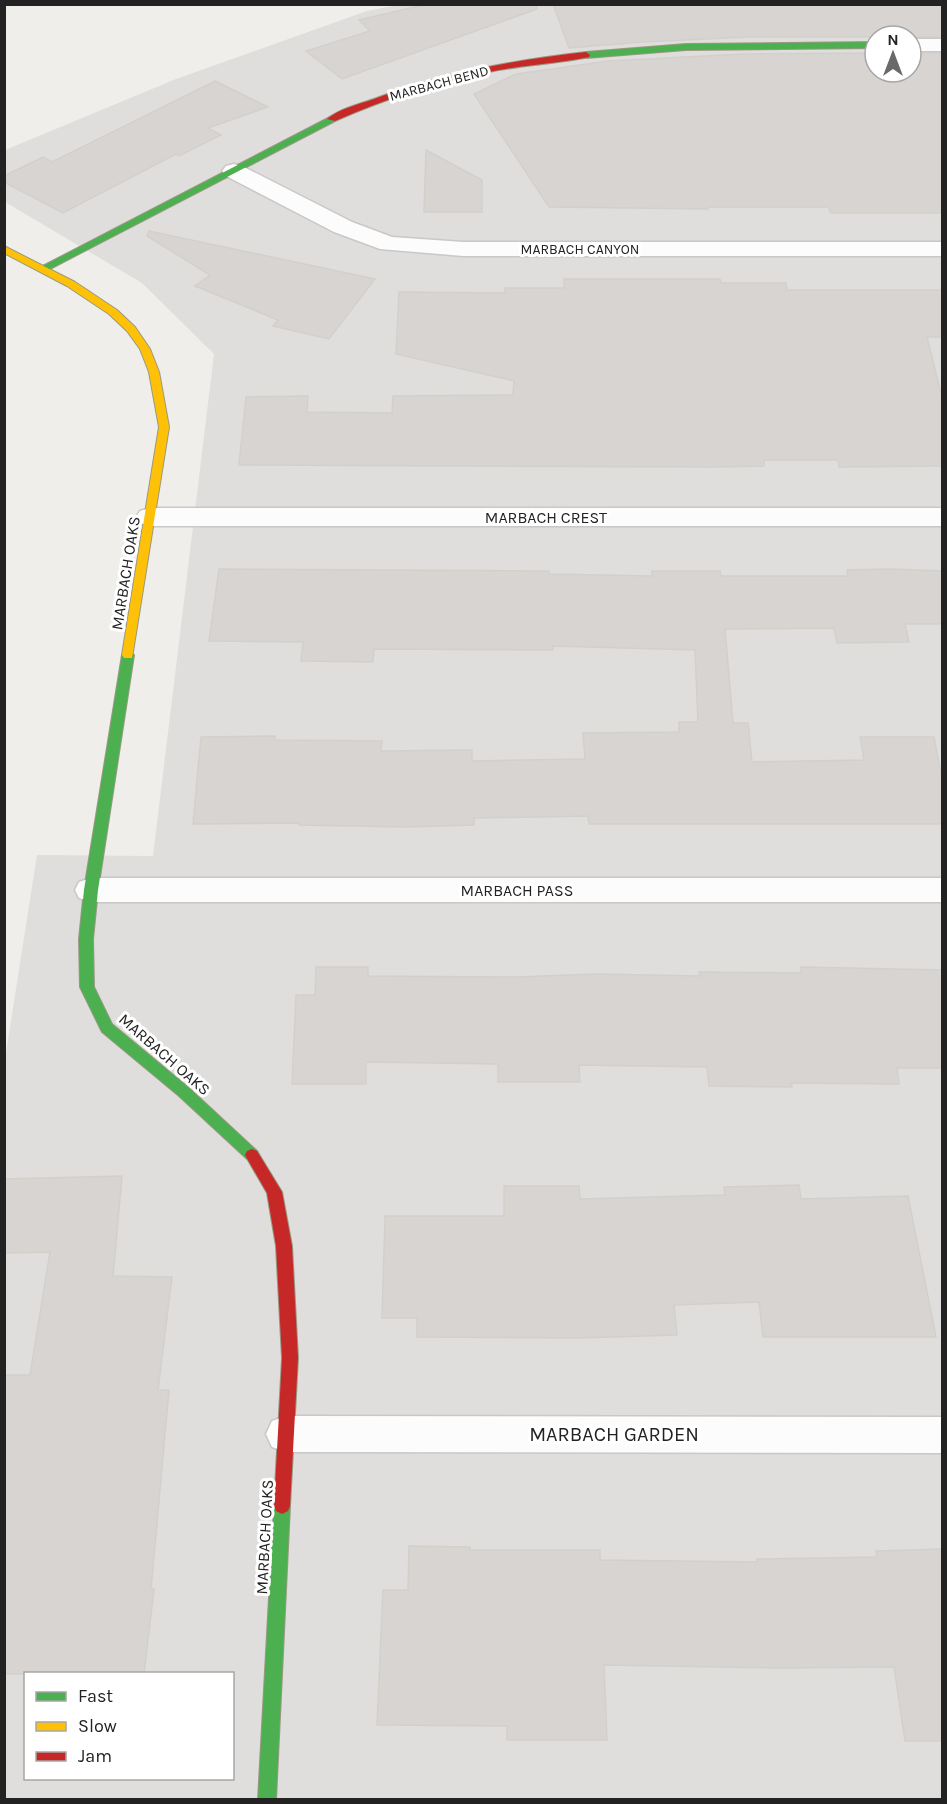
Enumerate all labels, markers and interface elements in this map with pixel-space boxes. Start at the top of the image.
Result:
north arrow [863,24,923,84]
text: N [887,30,899,49]
street label: MARBACH BEND [388,62,491,105]
street label: MARBACH CANYON [521,241,639,258]
street label: MARBACH CREST [485,508,607,527]
street label: MARBACH OAKS [107,515,144,631]
street label: MARBACH PASS [461,881,573,900]
street label: MARBACH OAKS [115,1010,214,1099]
street label: MARBACH GARDEN [529,1423,699,1446]
street label: MARBACH OAKS [252,1479,277,1595]
legend [24,1672,234,1780]
text: Fast [78,1685,113,1707]
text: Slow [78,1715,117,1737]
text: Jam [78,1745,112,1767]

